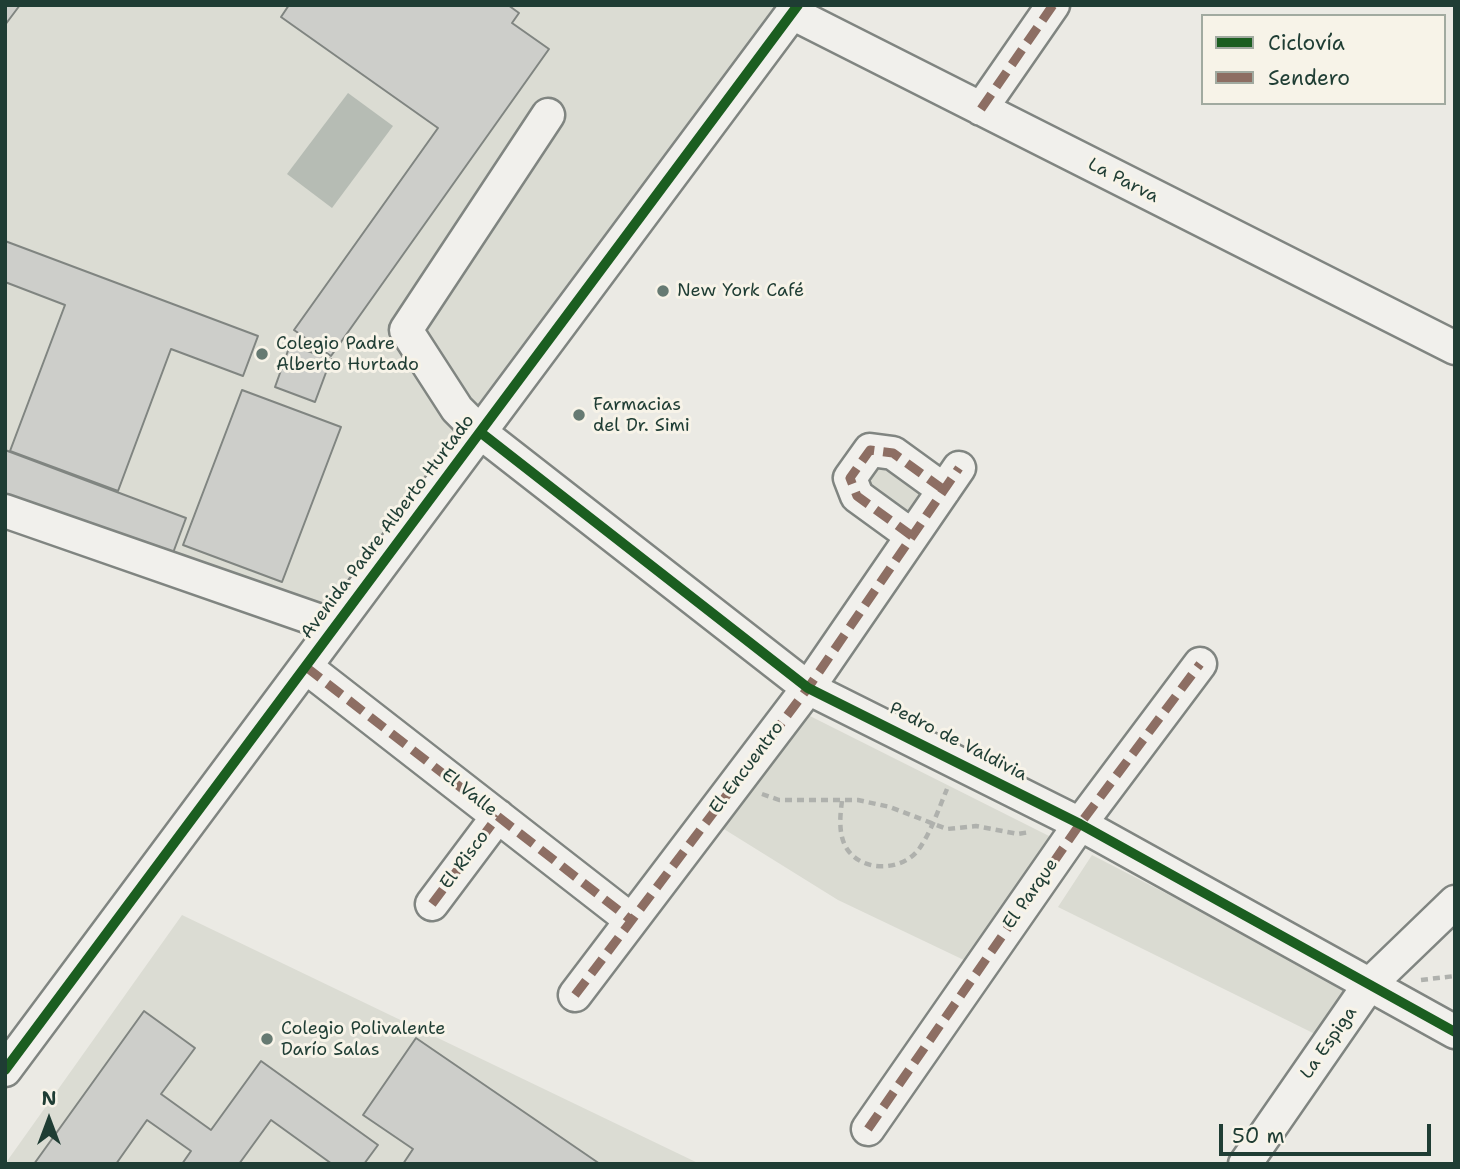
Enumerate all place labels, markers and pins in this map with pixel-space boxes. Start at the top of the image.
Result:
place label: New York Café [677,280,804,302]
marker: New York Café [655,283,671,299]
place label: Colegio Padre Alberto Hurtado [276,333,419,376]
marker: Colegio Padre Alberto Hurtado [254,346,270,362]
place label: Farmacias del Dr. Simi [593,394,690,436]
marker: Farmacias del Dr. Simi [571,407,587,423]
place label: Colegio Polivalente Darío Salas [281,1018,445,1060]
marker: Colegio Polivalente Darío Salas [259,1031,275,1047]

